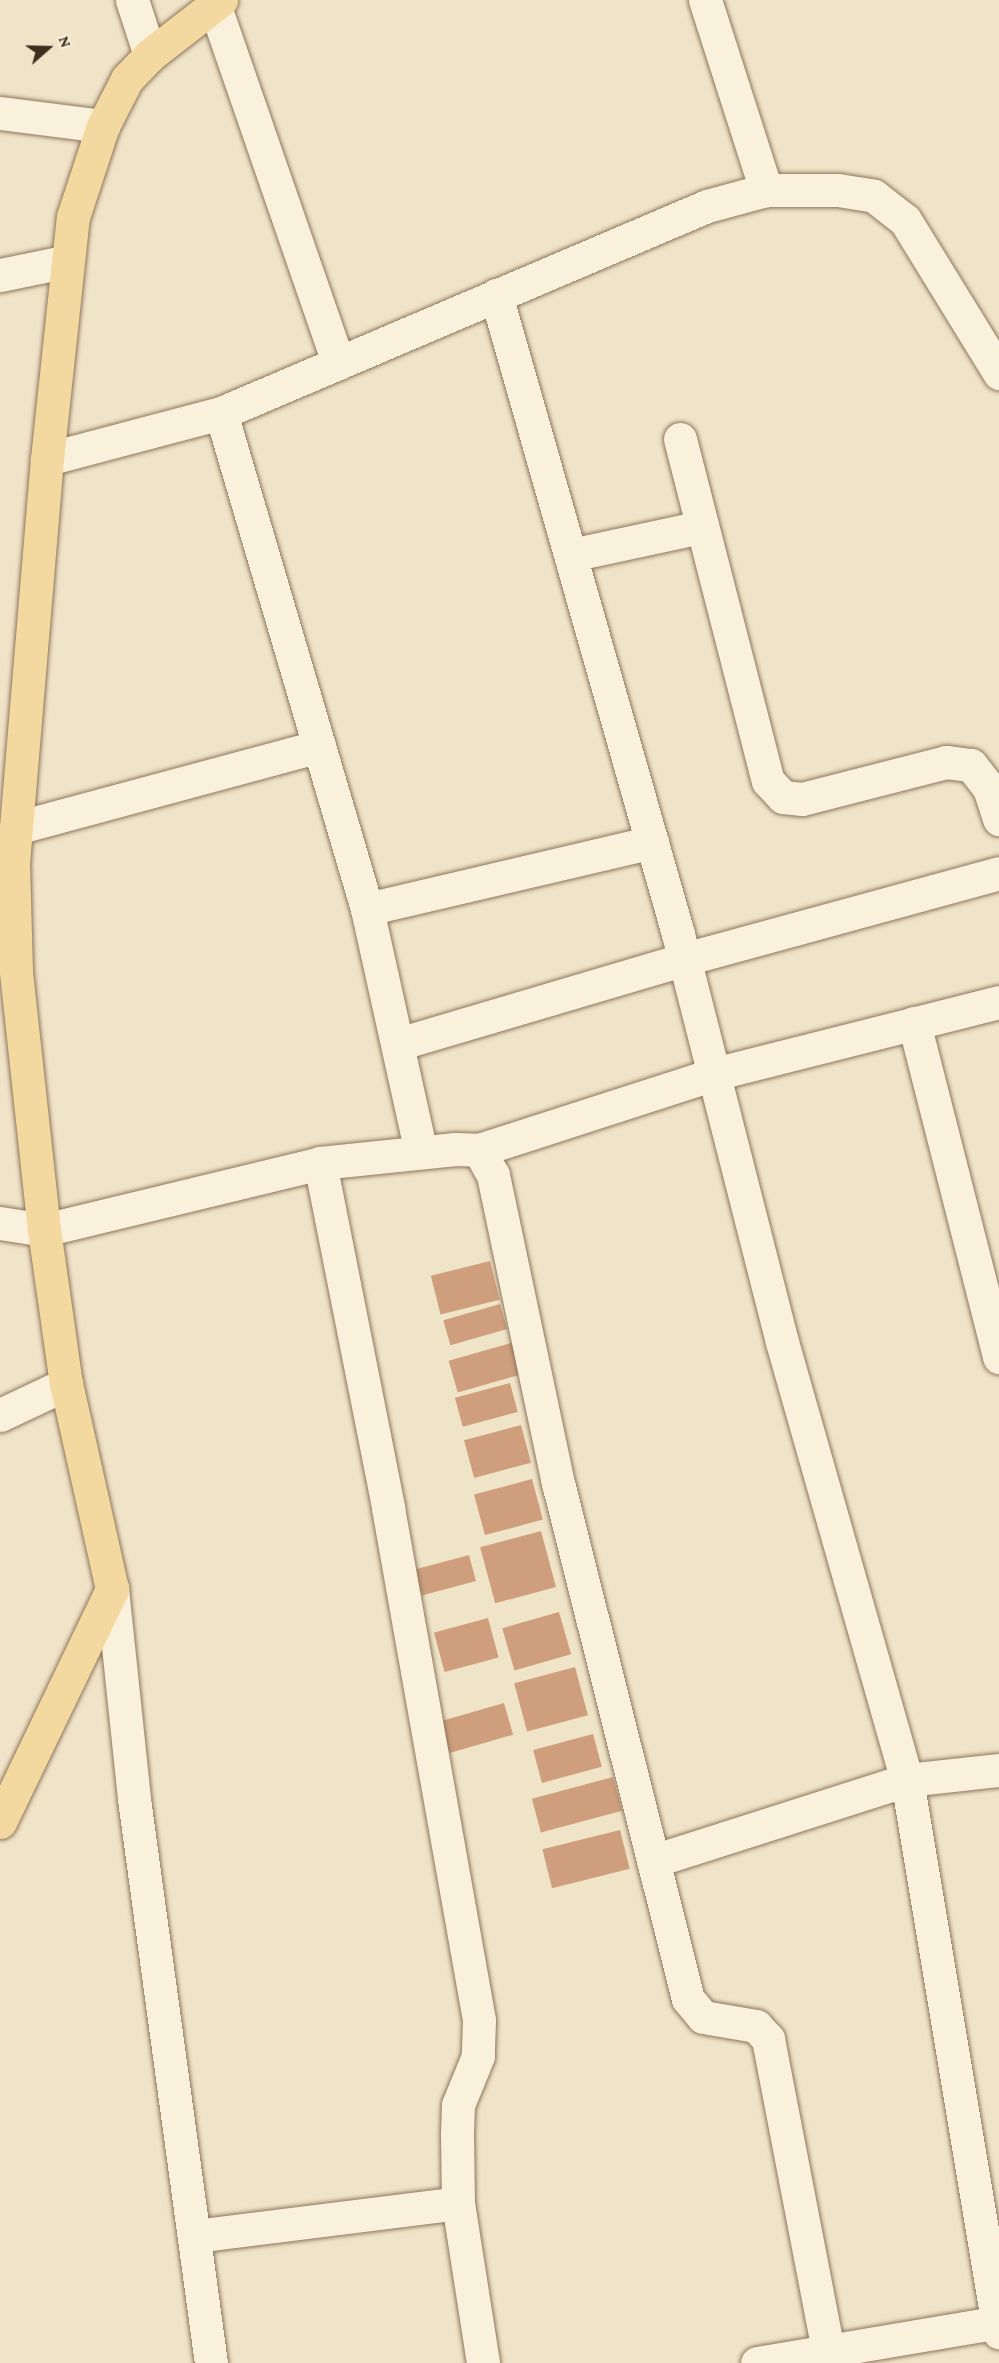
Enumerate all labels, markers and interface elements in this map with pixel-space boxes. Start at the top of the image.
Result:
north arrow [18,18,78,78]
text: N [56,34,75,50]

